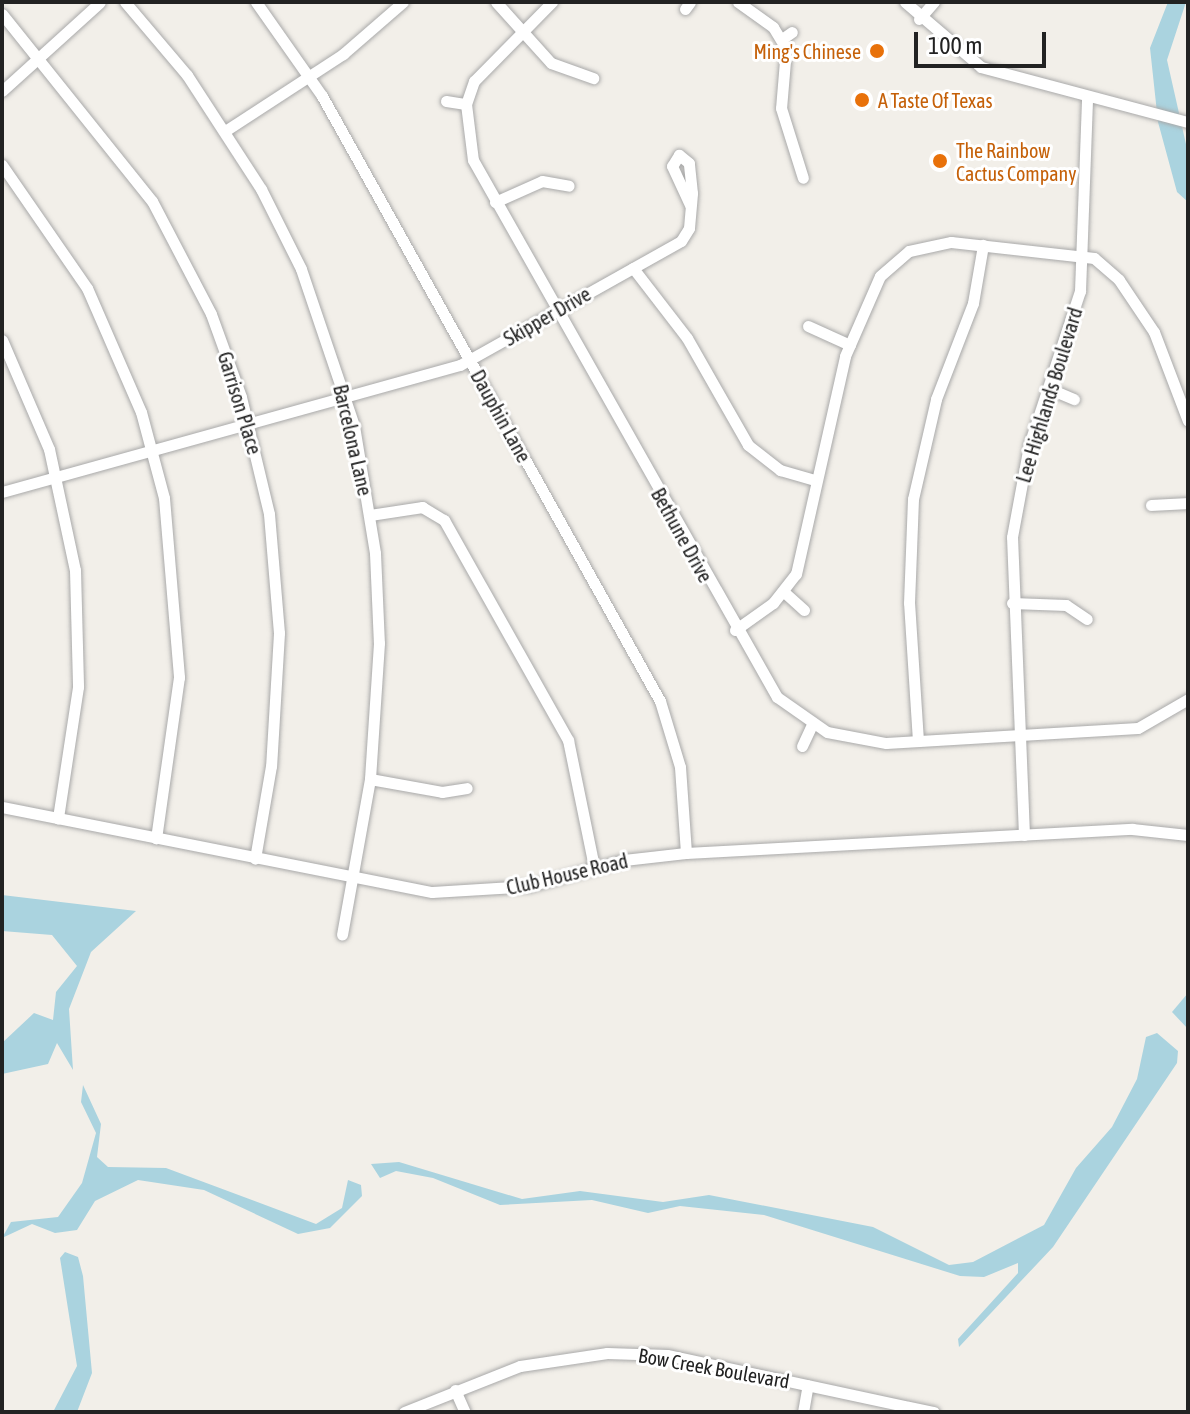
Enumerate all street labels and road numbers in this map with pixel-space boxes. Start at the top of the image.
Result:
street label: Skipper Drive [499,281,595,351]
street label: Lee Highlands Boulevard [1011,305,1087,485]
street label: Garrison Place [213,349,267,457]
street label: Dauphin Lane [466,365,536,467]
street label: Barcelona Lane [329,382,377,498]
street label: Bethune Drive [646,484,718,586]
street label: Club House Road [504,848,630,900]
street label: Bow Creek Boulevard [637,1343,791,1393]

